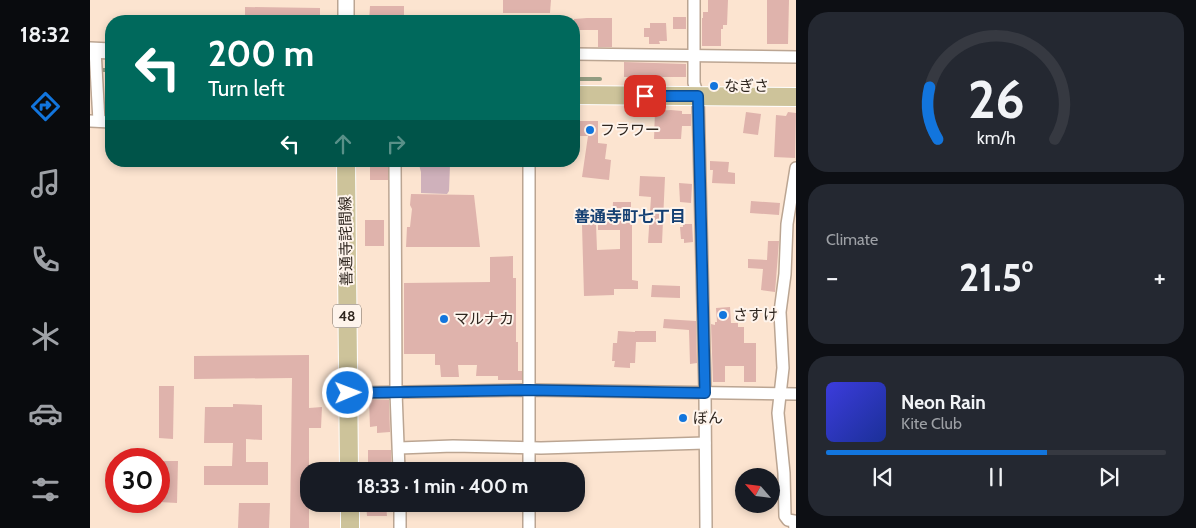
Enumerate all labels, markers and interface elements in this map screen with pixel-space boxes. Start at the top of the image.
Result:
text: 18:32 [20,21,70,48]
text: 200 m [208,32,314,75]
icon: left [125,35,190,100]
text: 26 [968,68,1024,131]
text: Turn left [208,75,285,102]
pin [624,75,666,117]
place label: なぎさ [724,77,769,95]
marker: なぎさ [708,80,720,92]
icon: arrive [631,82,659,110]
icon: directions [28,89,63,124]
place label: フラワー [600,121,660,139]
marker: フラワー [584,124,596,136]
text: km/h [976,127,1016,148]
icon: left [276,130,304,158]
icon: ahead [329,130,357,158]
icon: right [382,130,410,158]
icon: music [28,166,63,201]
street label: 善通寺詫間線 [336,196,356,286]
district label: 善通寺町七丁目 [574,207,686,226]
text: Climate [826,230,878,249]
icon: phone [28,242,63,277]
text: 21.5° [959,254,1033,301]
text: − [826,260,838,294]
text: + [1154,260,1166,294]
road number: 48 [333,304,361,328]
place label: さすけ [733,306,778,324]
marker: さすけ [717,309,729,321]
place label: マルナカ [454,310,514,328]
marker: マルナカ [438,313,450,325]
icon: climate [28,319,63,354]
position arrow [321,366,373,418]
text: Neon Rain [901,391,986,414]
icon: car [28,396,63,431]
place label: ぼん [693,409,723,427]
marker: ぼん [677,412,689,424]
text: Kite Club [901,414,962,433]
speed limit sign: 30 [105,448,170,513]
icon: previous [869,463,897,491]
icon: pause [982,463,1010,491]
icon: next [1095,463,1123,491]
north arrow [735,468,780,512]
map controls [735,468,780,513]
icon: filters [28,472,63,507]
text: 18:33 · 1 min · 400 m [357,475,528,498]

